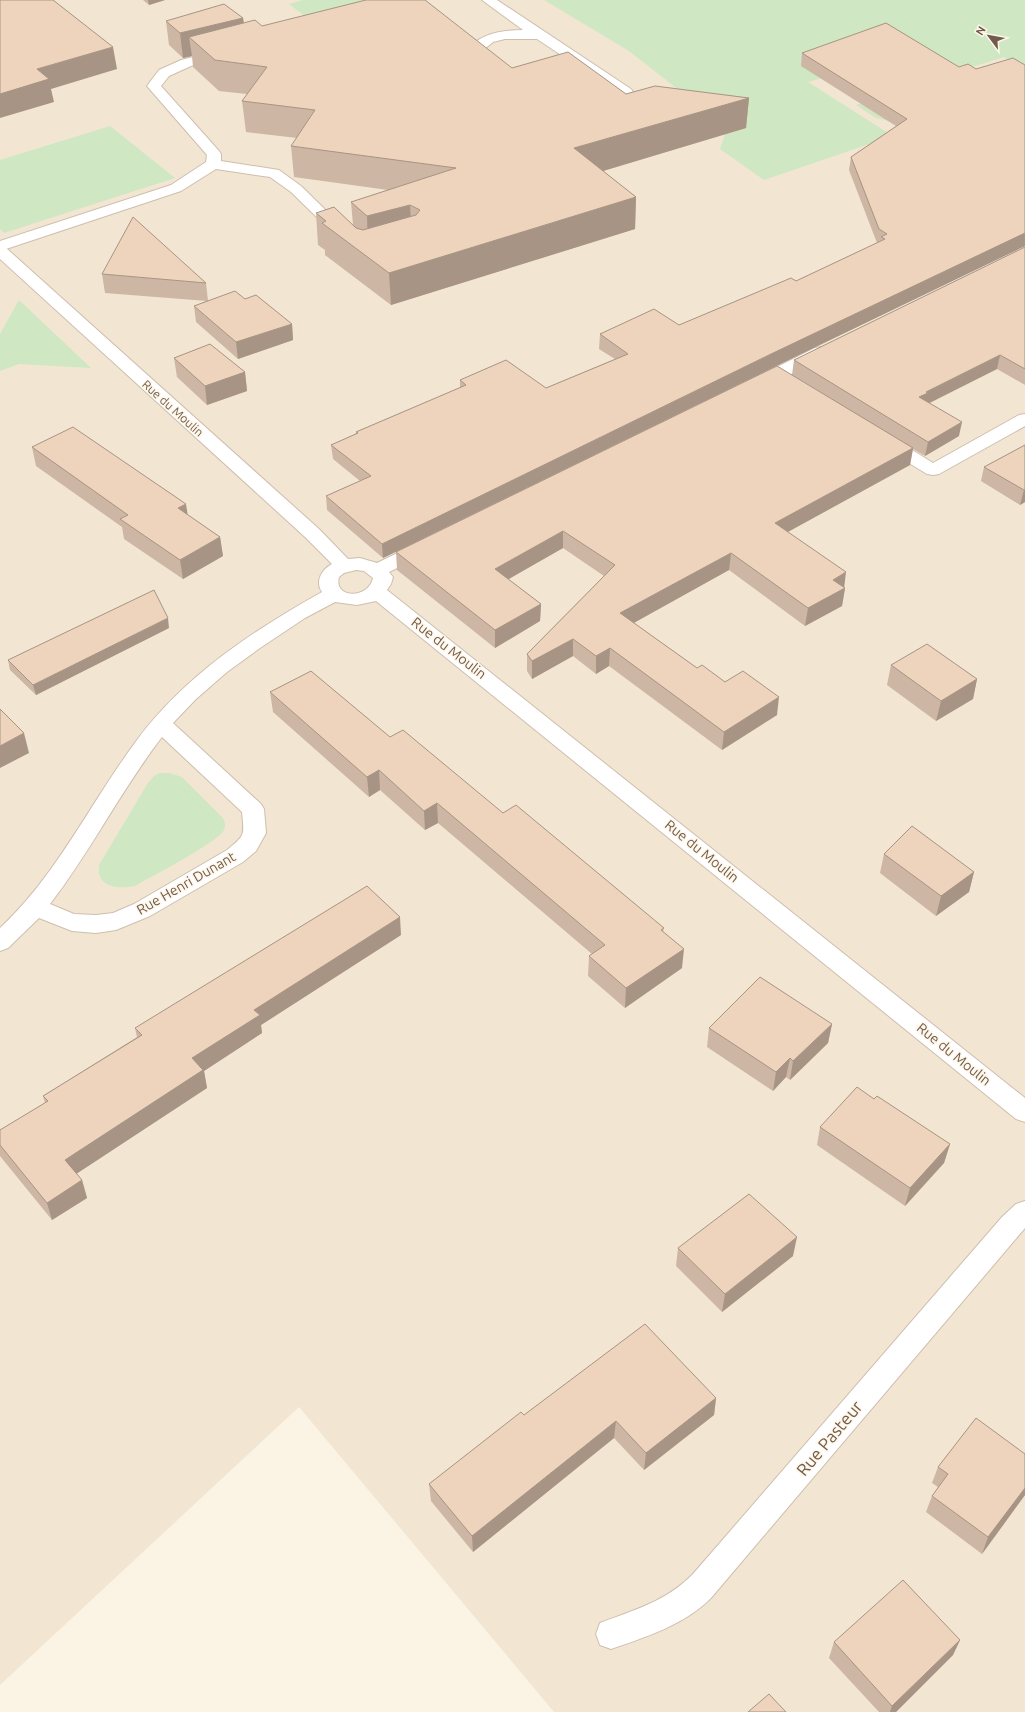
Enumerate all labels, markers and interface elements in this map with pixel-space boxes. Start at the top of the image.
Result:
north arrow [969,16,1009,56]
text: N [973,24,988,37]
street label: Rue du Moulin [140,377,206,439]
street label: Rue du Moulin [408,614,490,682]
street label: Rue du Moulin [662,816,742,886]
street label: Rue Henri Dunant [134,848,239,918]
street label: Rue du Moulin [914,1019,994,1089]
street label: Rue Pasteur [792,1396,866,1479]

